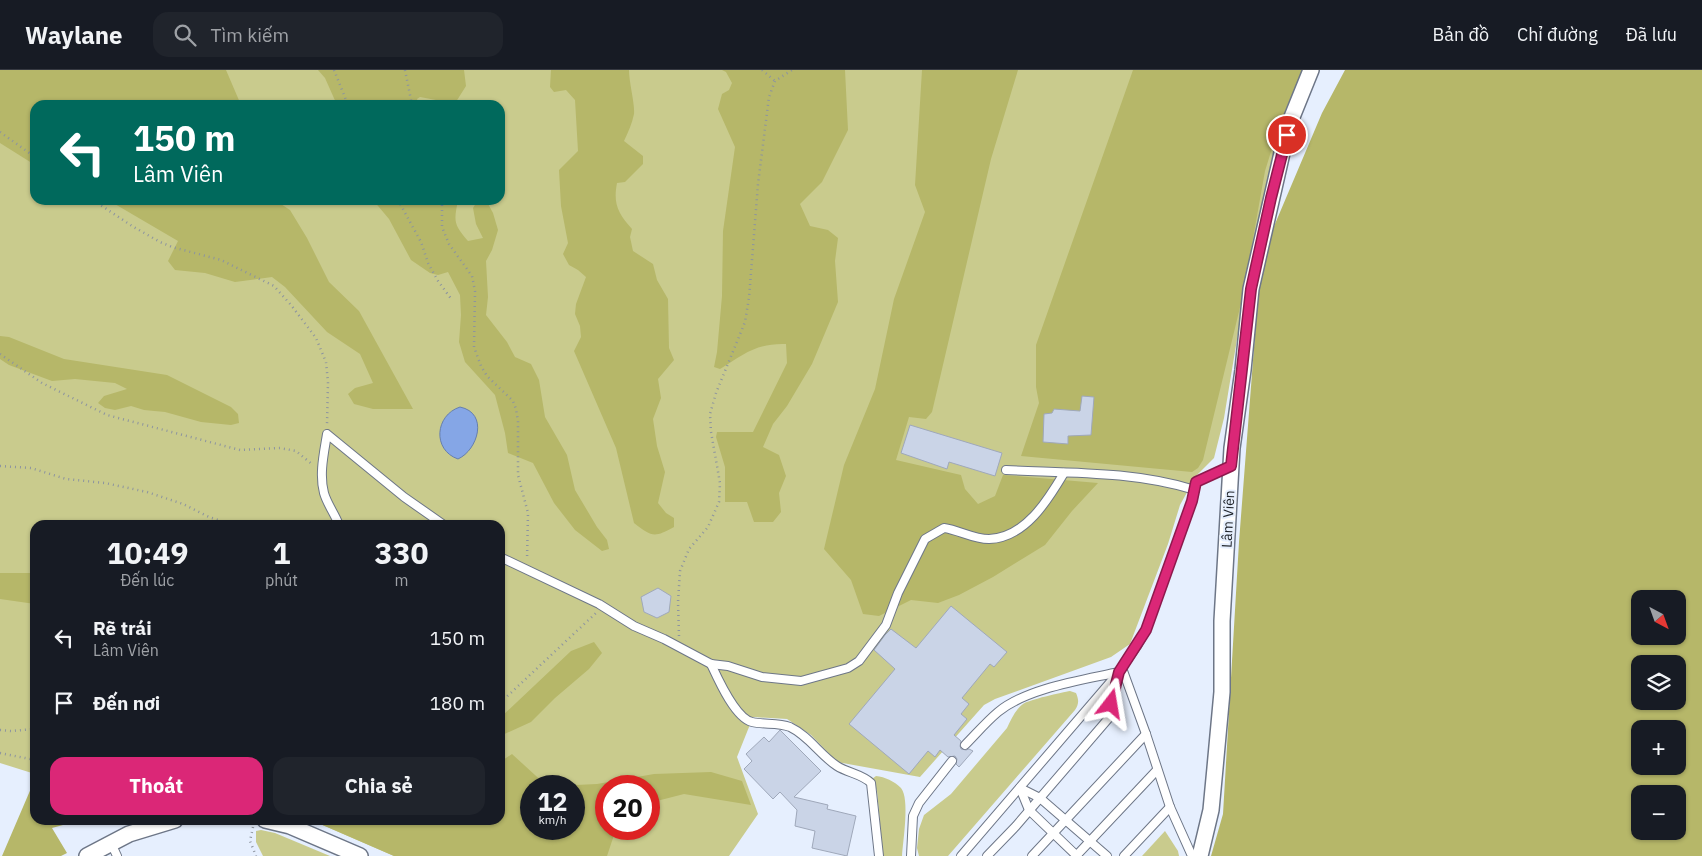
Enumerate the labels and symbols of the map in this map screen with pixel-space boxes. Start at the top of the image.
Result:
pin [1266,114,1308,156]
street label: Lâm Viên [1218,490,1238,548]
north arrow [1631,590,1686,645]
position arrow [1084,677,1136,729]
speed limit sign: 20 [595,775,660,840]

